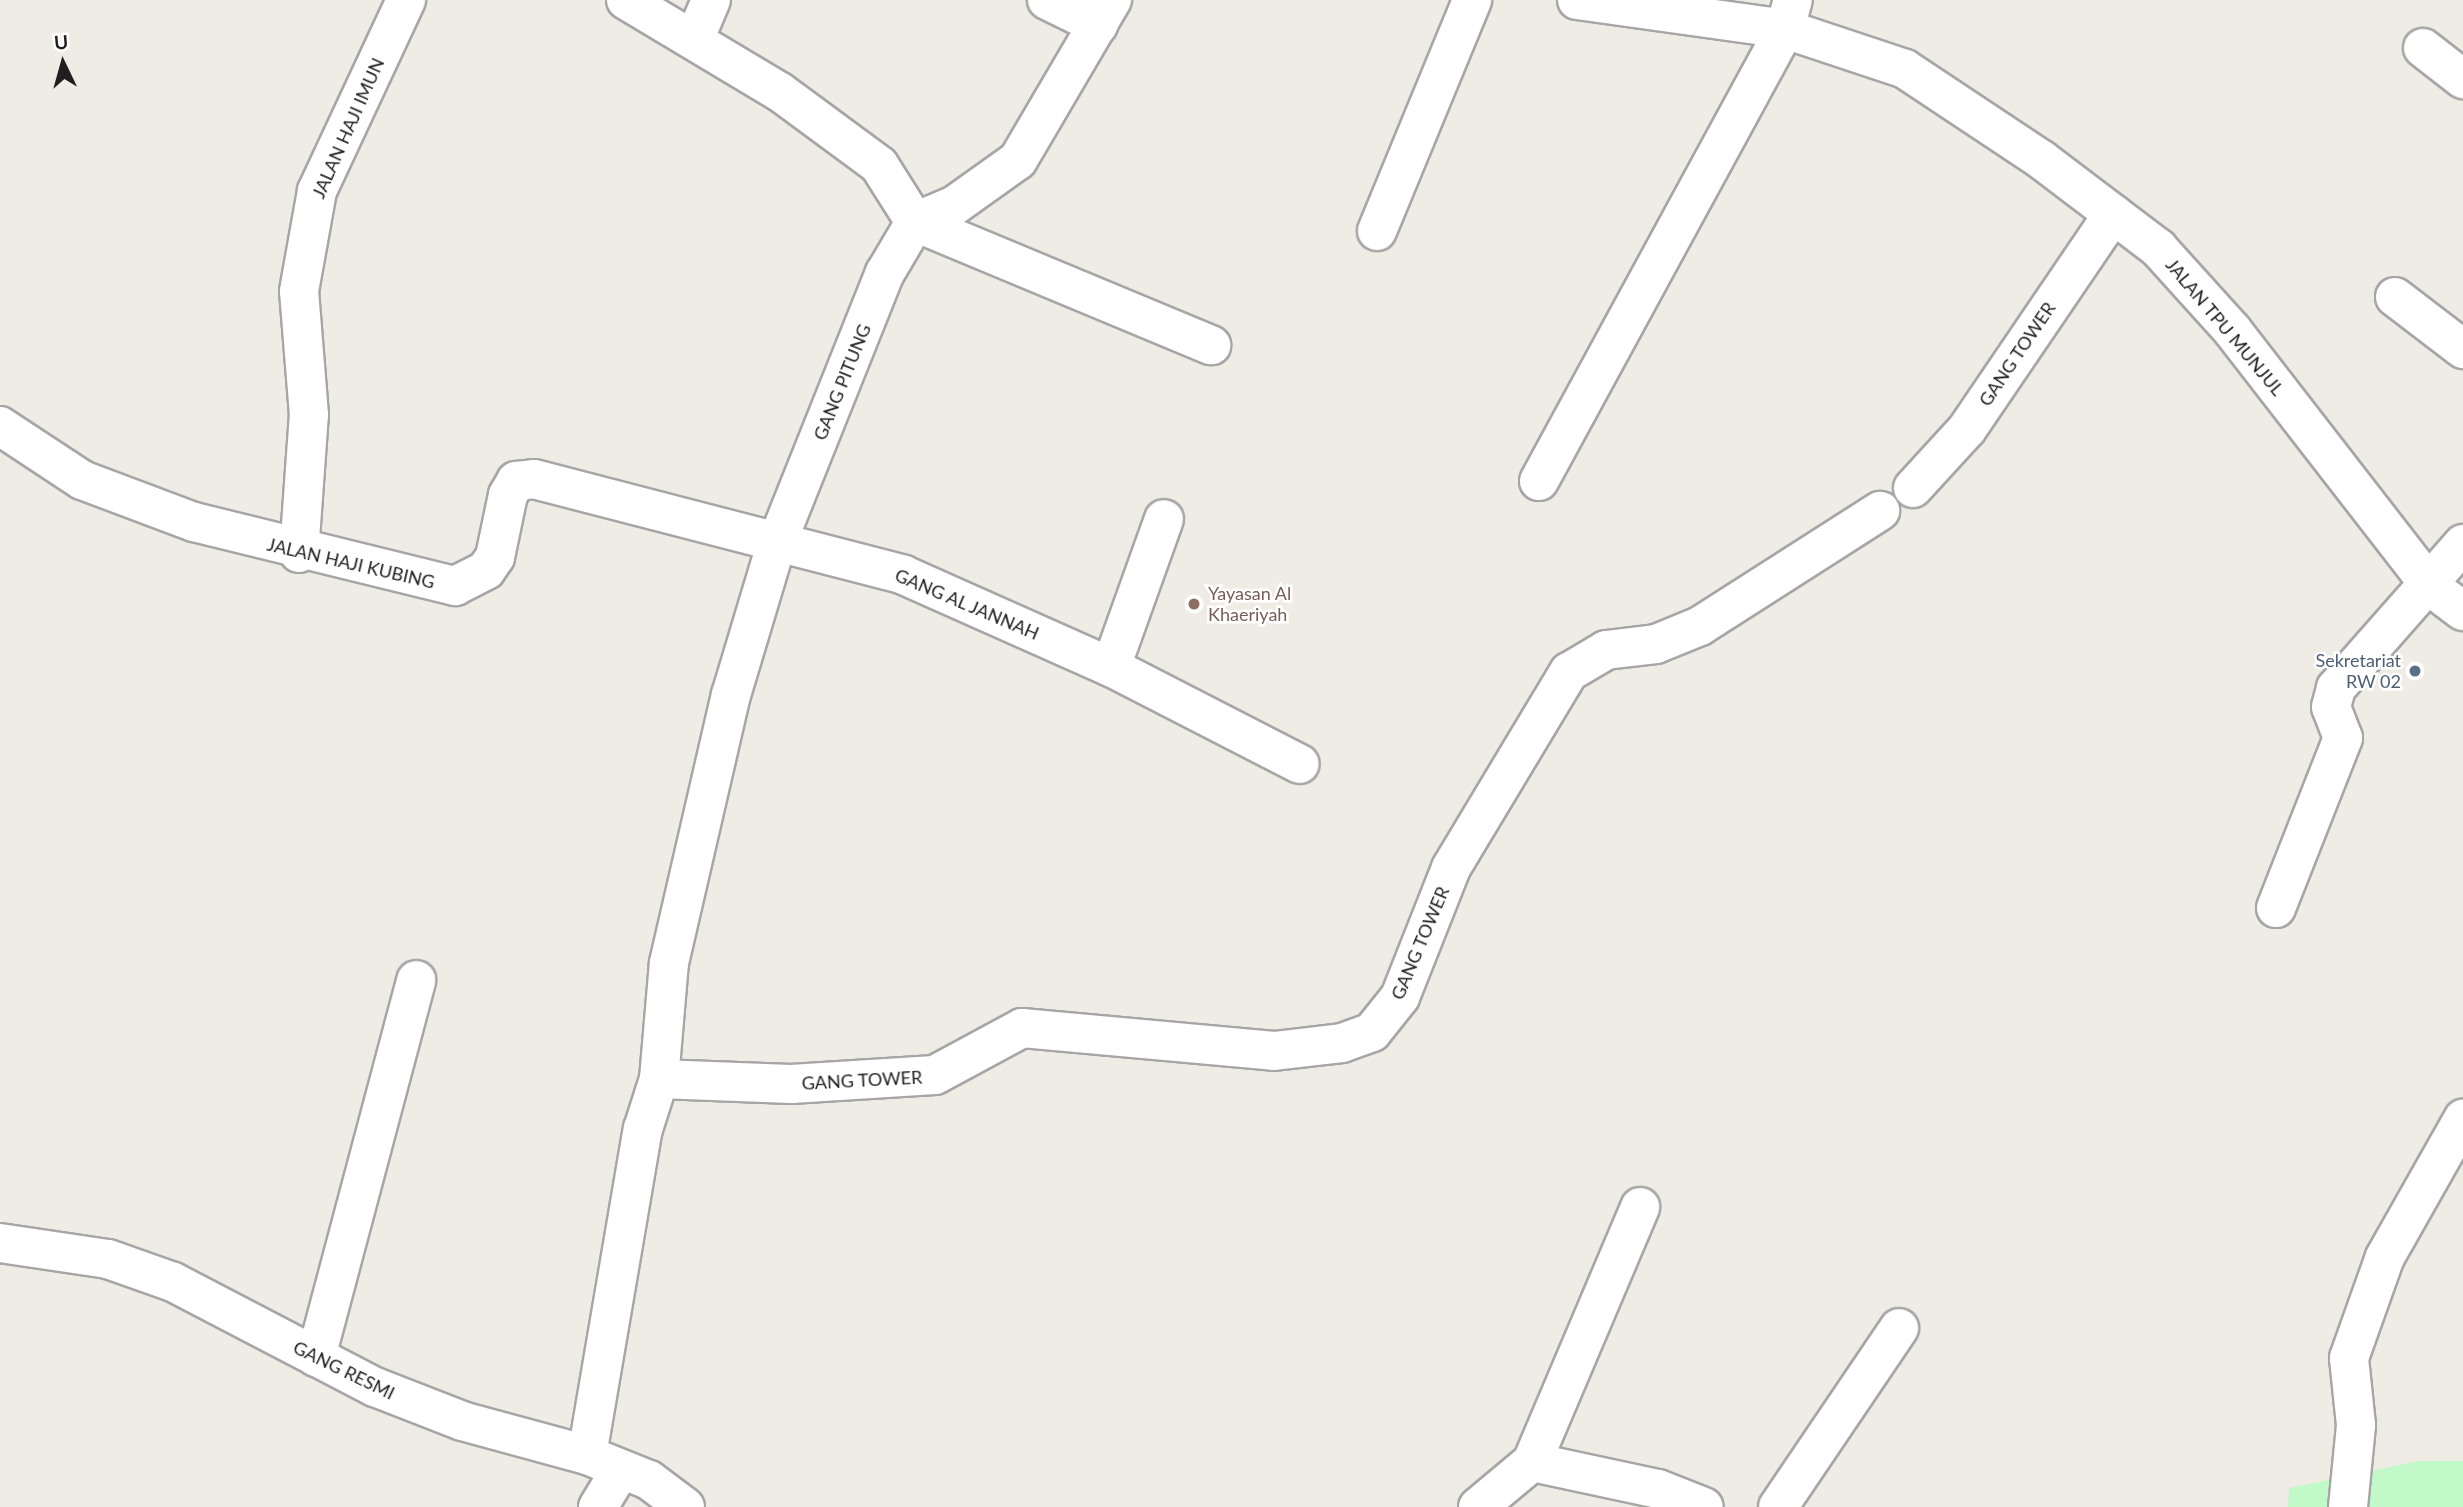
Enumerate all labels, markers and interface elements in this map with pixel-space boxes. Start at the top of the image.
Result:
north arrow [28,28,98,98]
text: U [53,30,69,54]
street label: JALAN HAJI IMUN [307,54,389,202]
street label: JALAN TPU MUNJUL [2161,254,2289,400]
street label: GANG TOWER [1974,298,2060,410]
street label: GANG PITUNG [809,321,875,443]
street label: JALAN HAJI KUBING [265,533,437,593]
street label: GANG AL JANNAH [891,564,1043,644]
place label: Yayasan Al Khaeriyah [1208,583,1292,626]
marker: Yayasan Al Khaeriyah [1186,596,1202,612]
place label: Sekretariat RW 02 [2315,650,2401,692]
marker: Sekretariat RW 02 [2407,663,2423,679]
street label: GANG TOWER [1386,883,1454,1003]
street label: GANG TOWER [801,1066,923,1094]
street label: GANG RESMI [290,1336,398,1404]

